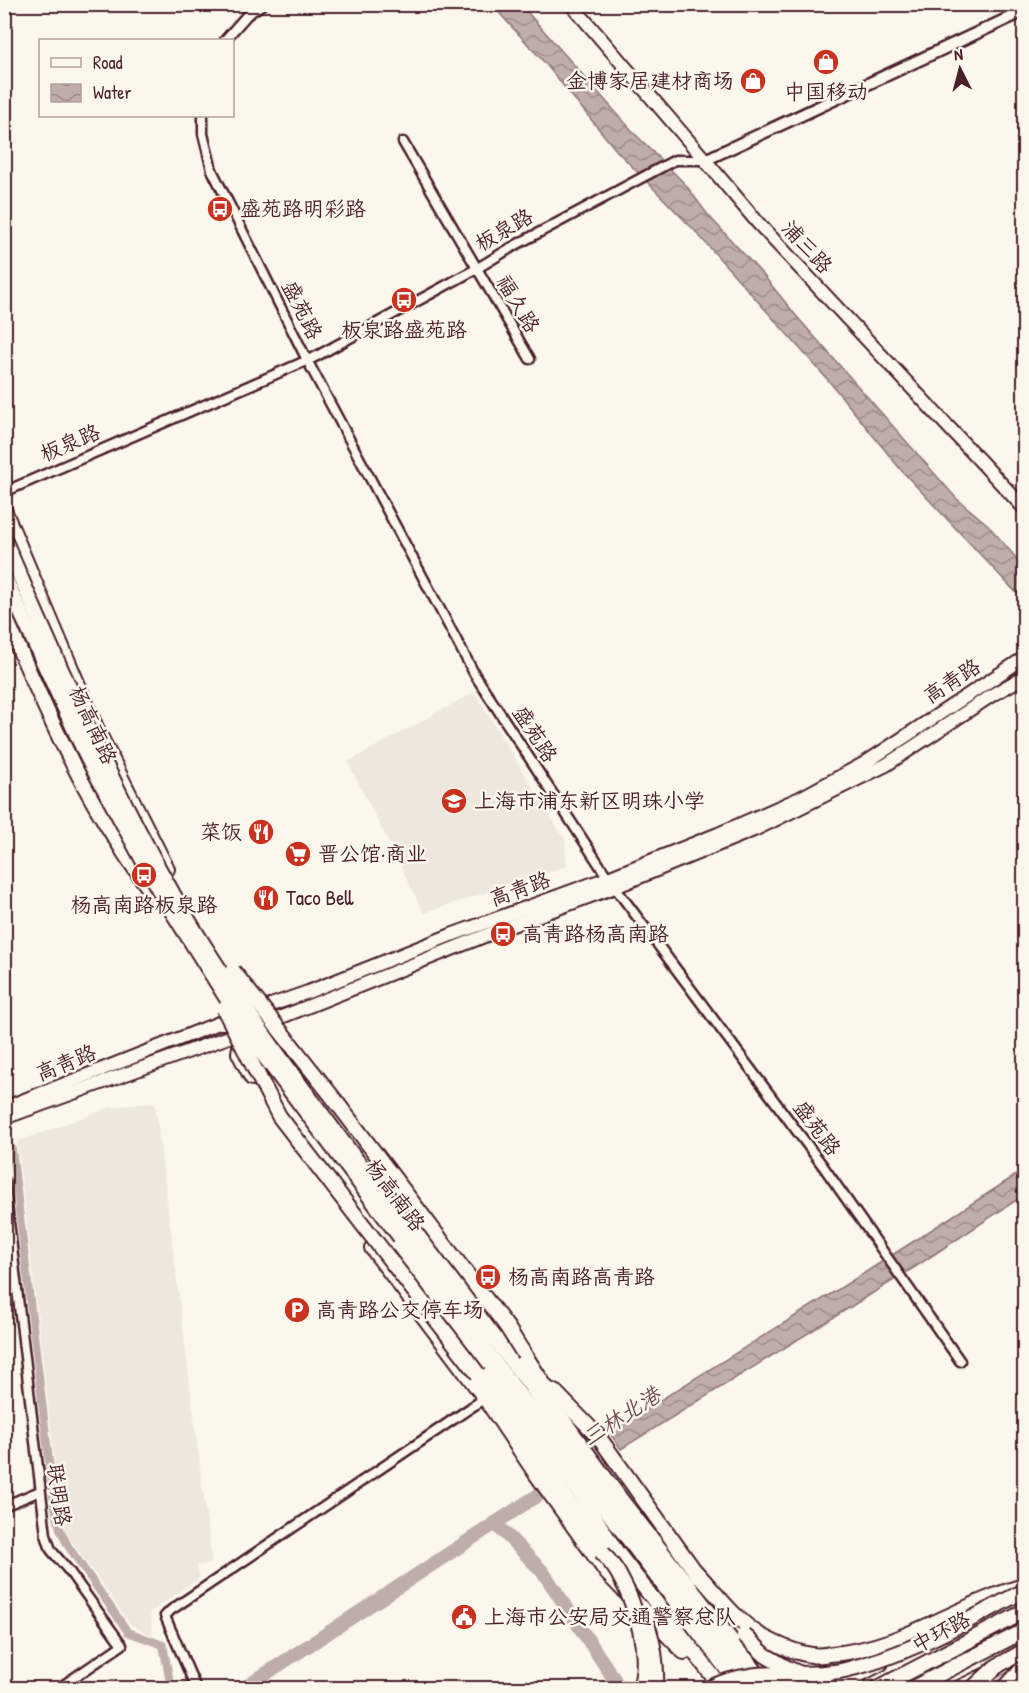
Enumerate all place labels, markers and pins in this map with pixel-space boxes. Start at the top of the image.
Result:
shop icon: 中国移动 [811,47,841,77]
place label: 金博家居建材商场 [566,66,734,95]
shop icon: 金博家居建材商场 [738,66,768,96]
place label: 中国移动 [784,77,868,106]
bus stop icon: 盛苑路明彩路 [205,194,235,224]
place label: 盛苑路明彩路 [240,194,366,223]
bus stop icon: 板泉路盛苑路 [389,285,419,315]
place label: 板泉路盛苑路 [341,315,467,344]
school or university icon: 上海市浦东新区明珠小学 [439,786,469,816]
place label: 上海市浦东新区明珠小学 [474,786,705,815]
place label: 菜饭 [200,817,242,846]
restaurant icon: 菜饭 [246,817,276,847]
supermarket icon: 晋公馆·商业 [283,839,313,869]
place label: 晋公馆·商业 [318,839,427,868]
bus stop icon: 杨高南路板泉路 [129,860,159,890]
restaurant icon: Taco Bell [251,883,281,913]
place label: Taco Bell [286,883,355,912]
place label: 杨高南路板泉路 [71,890,218,919]
bus stop icon: 高青路杨高南路 [488,919,518,949]
place label: 高青路杨高南路 [522,919,669,948]
bus stop icon: 杨高南路高青路 [473,1262,503,1292]
place label: 杨高南路高青路 [508,1262,655,1291]
parking icon: 高青路公交停车场 [282,1295,312,1325]
place label: 高青路公交停车场 [316,1295,484,1324]
public building icon: 上海市公安局交通警察总队 [449,1602,479,1632]
place label: 上海市公安局交通警察总队 [484,1602,736,1631]

